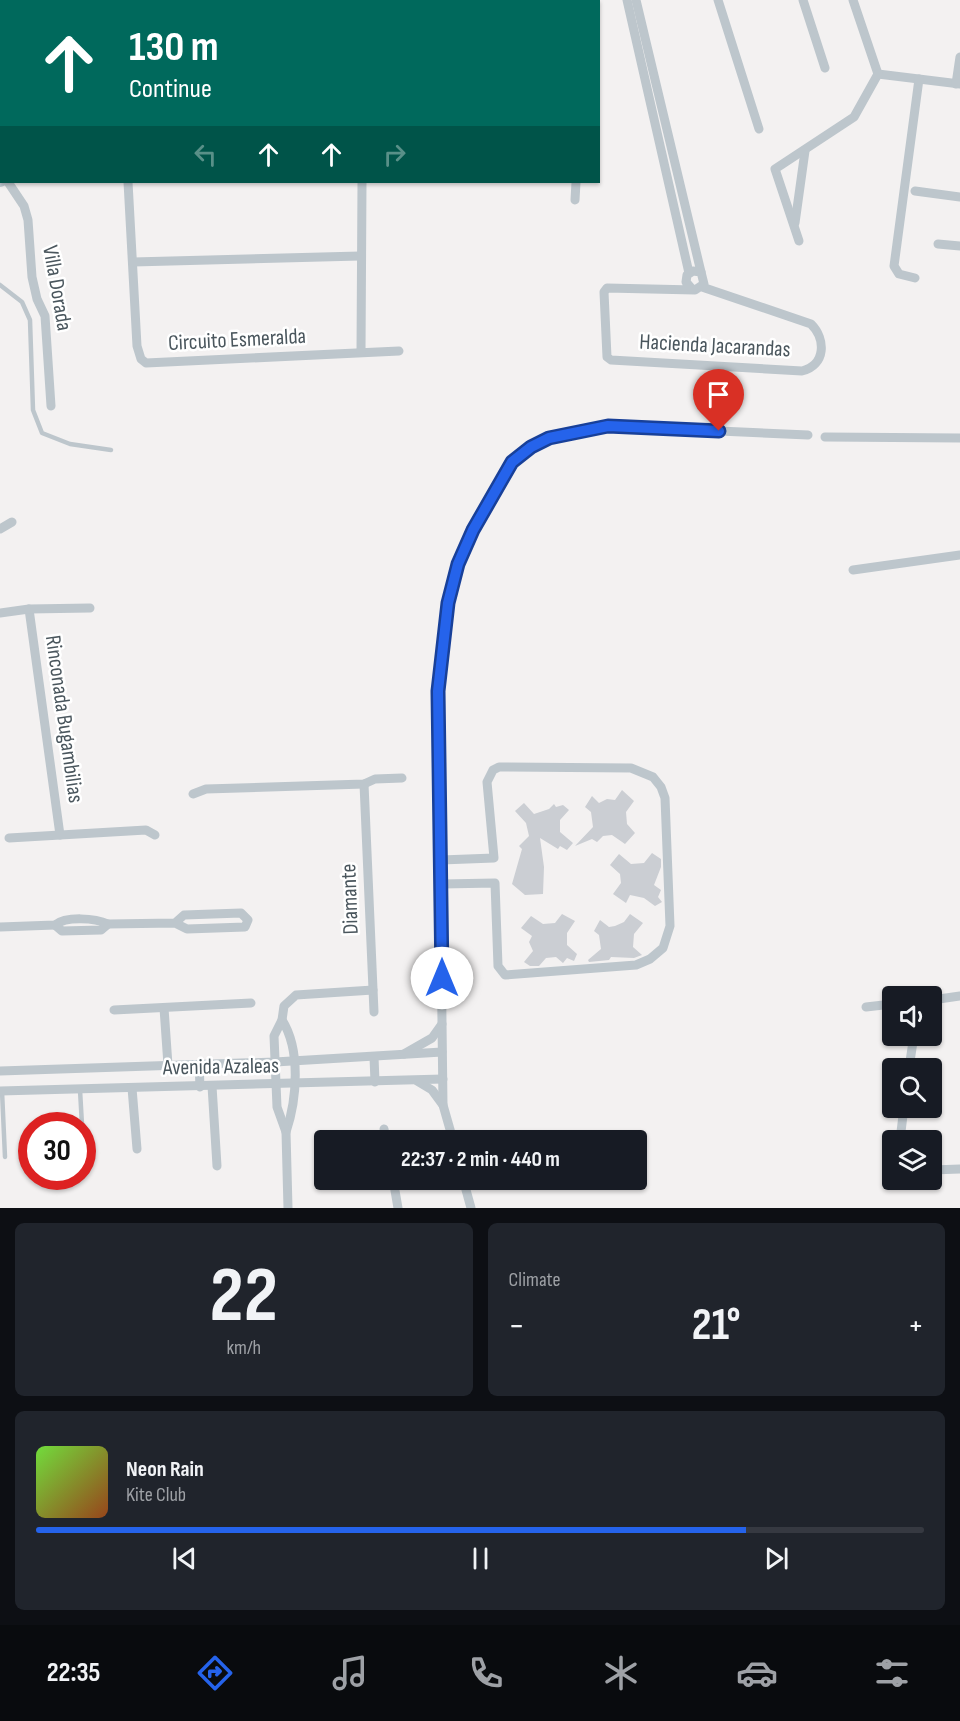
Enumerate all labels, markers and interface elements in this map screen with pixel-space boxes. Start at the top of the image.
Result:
text: 130 m [129,22,219,73]
icon: ahead [30,24,108,102]
text: Continue [129,73,212,105]
icon: left [189,138,222,171]
icon: ahead [252,138,285,171]
icon: ahead [315,138,348,171]
icon: right [378,138,411,171]
street label: Villa Dorada [36,243,78,333]
street label: Circuito Esmeralda [167,323,307,357]
street label: Hacienda Jacarandas [639,329,791,363]
pin [693,369,744,431]
icon: arrive [702,378,735,411]
street label: Rinconada Bugambilias [39,634,89,805]
street label: Diamante [335,863,365,935]
position arrow [410,946,474,1010]
map controls [882,986,942,1190]
button: sound [882,986,942,1046]
street label: Avenida Azaleas [162,1052,279,1082]
button: search [882,1058,942,1118]
speed limit sign: 30 [18,1112,96,1190]
button: layers [882,1130,942,1190]
text: 22:37 · 2 min · 440 m [401,1146,560,1173]
text: 22 [210,1250,278,1343]
text: Climate [509,1268,561,1292]
text: 21° [692,1298,741,1353]
text: − [509,1306,525,1346]
text: + [908,1306,924,1346]
text: km/h [226,1336,261,1360]
text: Neon Rain [126,1456,204,1483]
text: Kite Club [126,1483,186,1507]
icon: previous [168,1542,201,1575]
icon: pause [464,1542,497,1575]
icon: next [760,1542,793,1575]
icon: directions [194,1652,236,1694]
icon: music [329,1652,371,1694]
icon: phone [465,1652,507,1694]
icon: climate [600,1652,642,1694]
icon: car [736,1652,778,1694]
icon: filters [871,1652,913,1694]
text: 22:35 [47,1657,100,1689]

